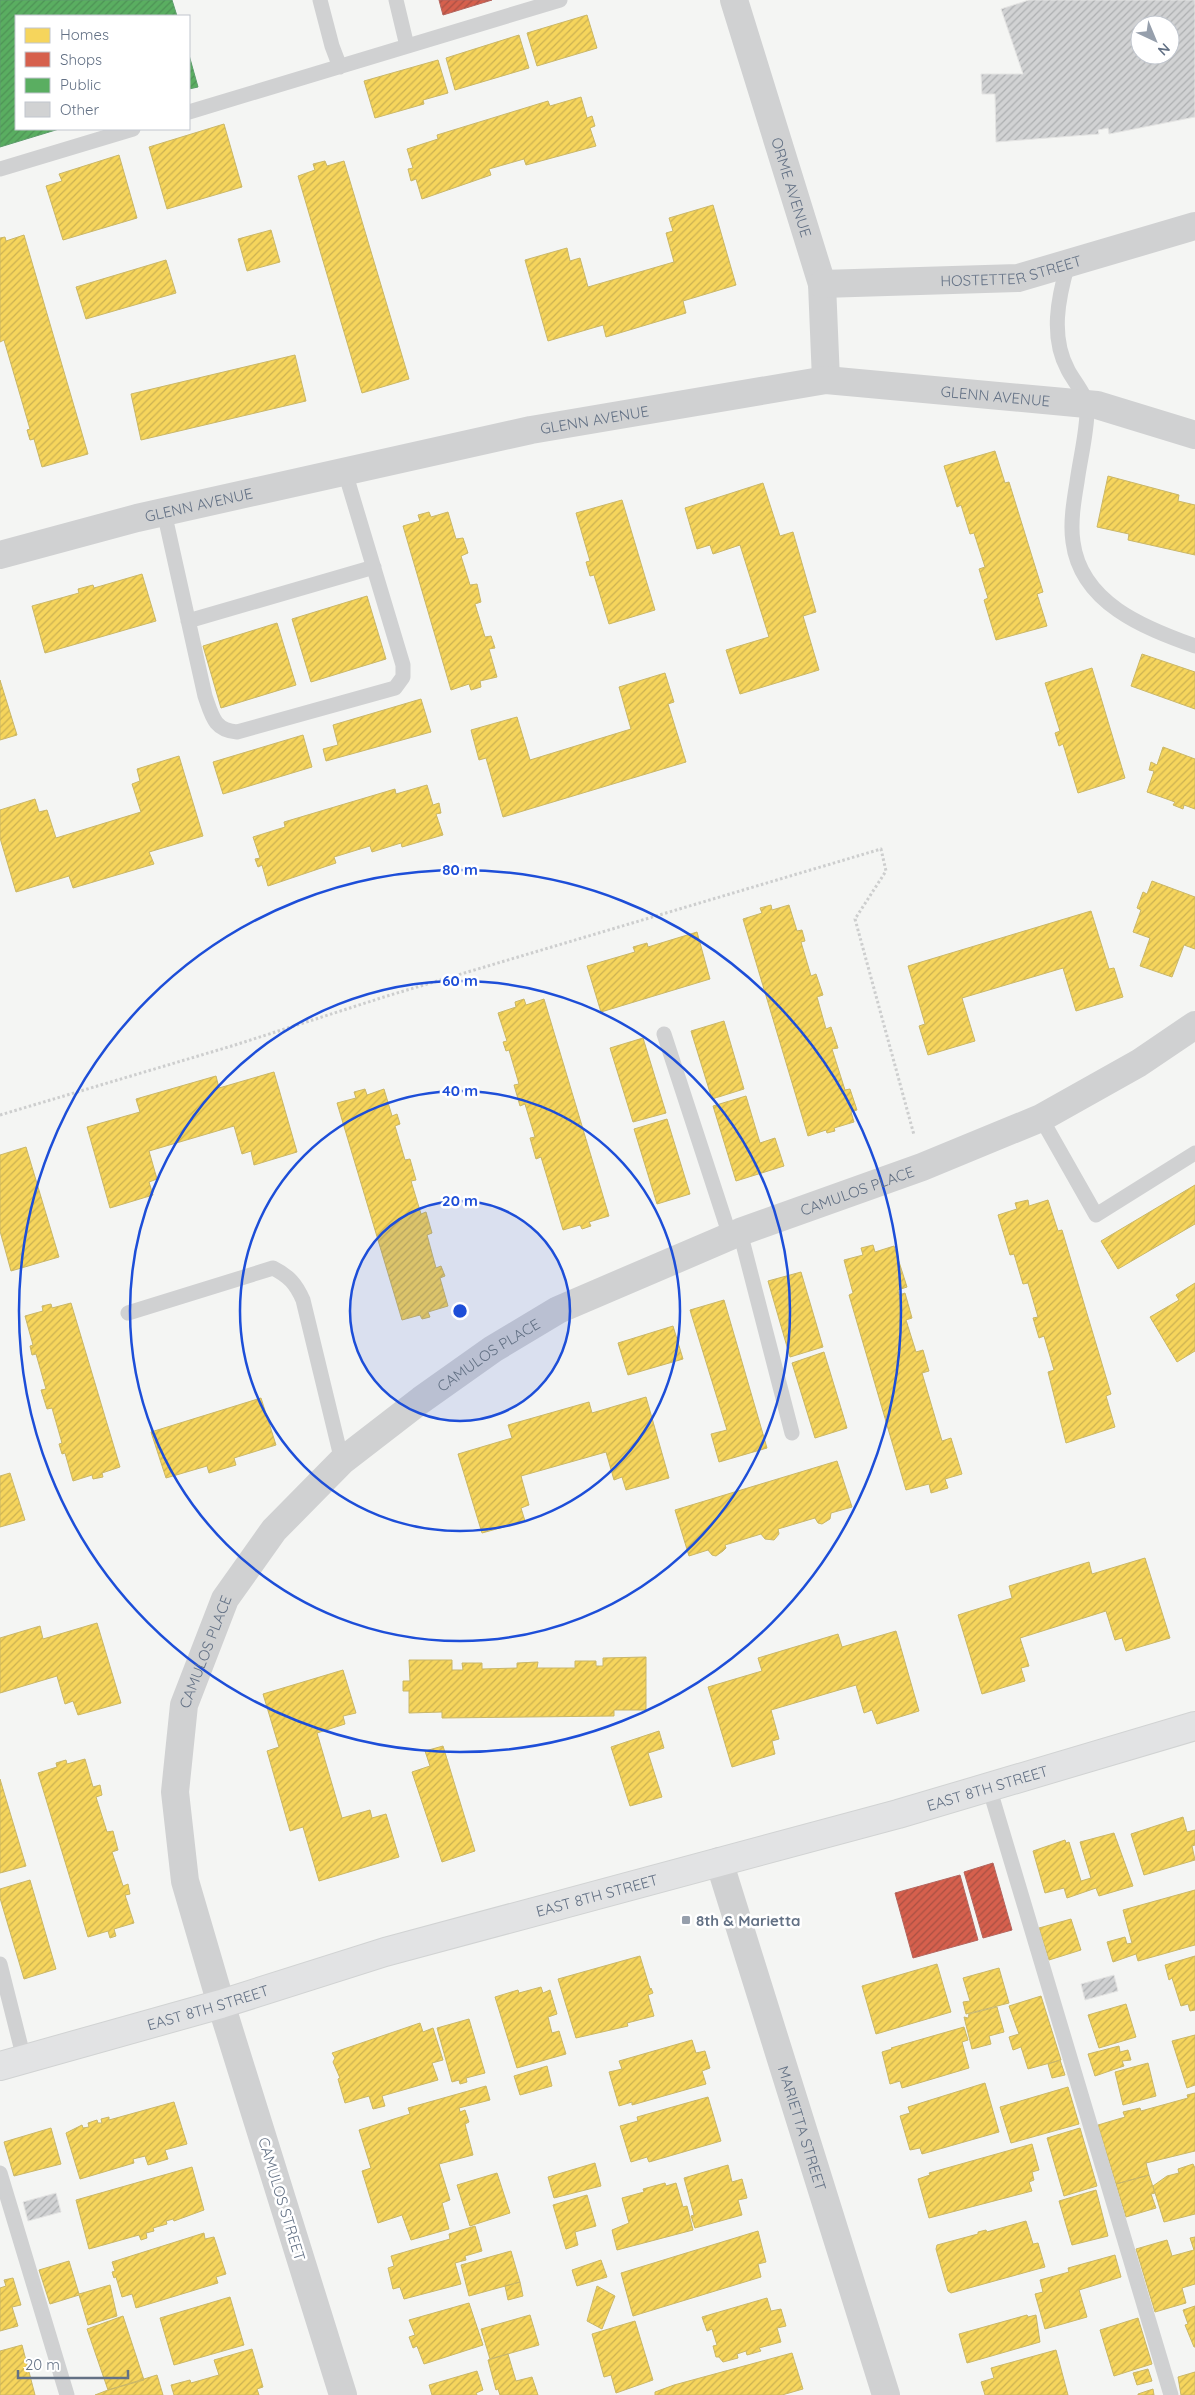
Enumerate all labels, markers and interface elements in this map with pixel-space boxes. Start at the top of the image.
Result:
legend [15,15,190,130]
north arrow [1130,15,1180,65]
text: Homes [60,25,109,44]
text: N [1154,39,1174,59]
text: Shops [60,50,102,69]
text: Public [60,75,101,94]
text: Other [60,100,100,119]
street label: ORME AVENUE [768,135,816,240]
street label: HOSTETTER STREET [940,250,1084,290]
street label: GLENN AVENUE [940,381,1051,410]
street label: GLENN AVENUE [539,401,650,438]
street label: GLENN AVENUE [143,483,254,525]
text: 80 m [442,860,478,879]
text: 60 m [442,971,478,990]
text: 40 m [442,1081,478,1100]
street label: CAMULOS PLACE [798,1161,916,1219]
text: 20 m [442,1191,478,1210]
centre of rings [451,1302,469,1320]
street label: CAMULOS PLACE [433,1314,543,1395]
street label: CAMULOS PLACE [174,1593,235,1711]
street label: EAST 8TH STREET [924,1761,1050,1814]
street label: EAST 8TH STREET [534,1870,660,1920]
place label: 8th & Marietta [696,1911,800,1930]
marker: 8th & Marietta [680,1914,692,1926]
street label: EAST 8TH STREET [145,1980,271,2034]
street label: MARIETTA STREET [774,2063,831,2193]
street label: CAMULOS STREET [254,2135,310,2263]
scale bar [18,2348,128,2380]
text: 20 m [25,2355,60,2374]

